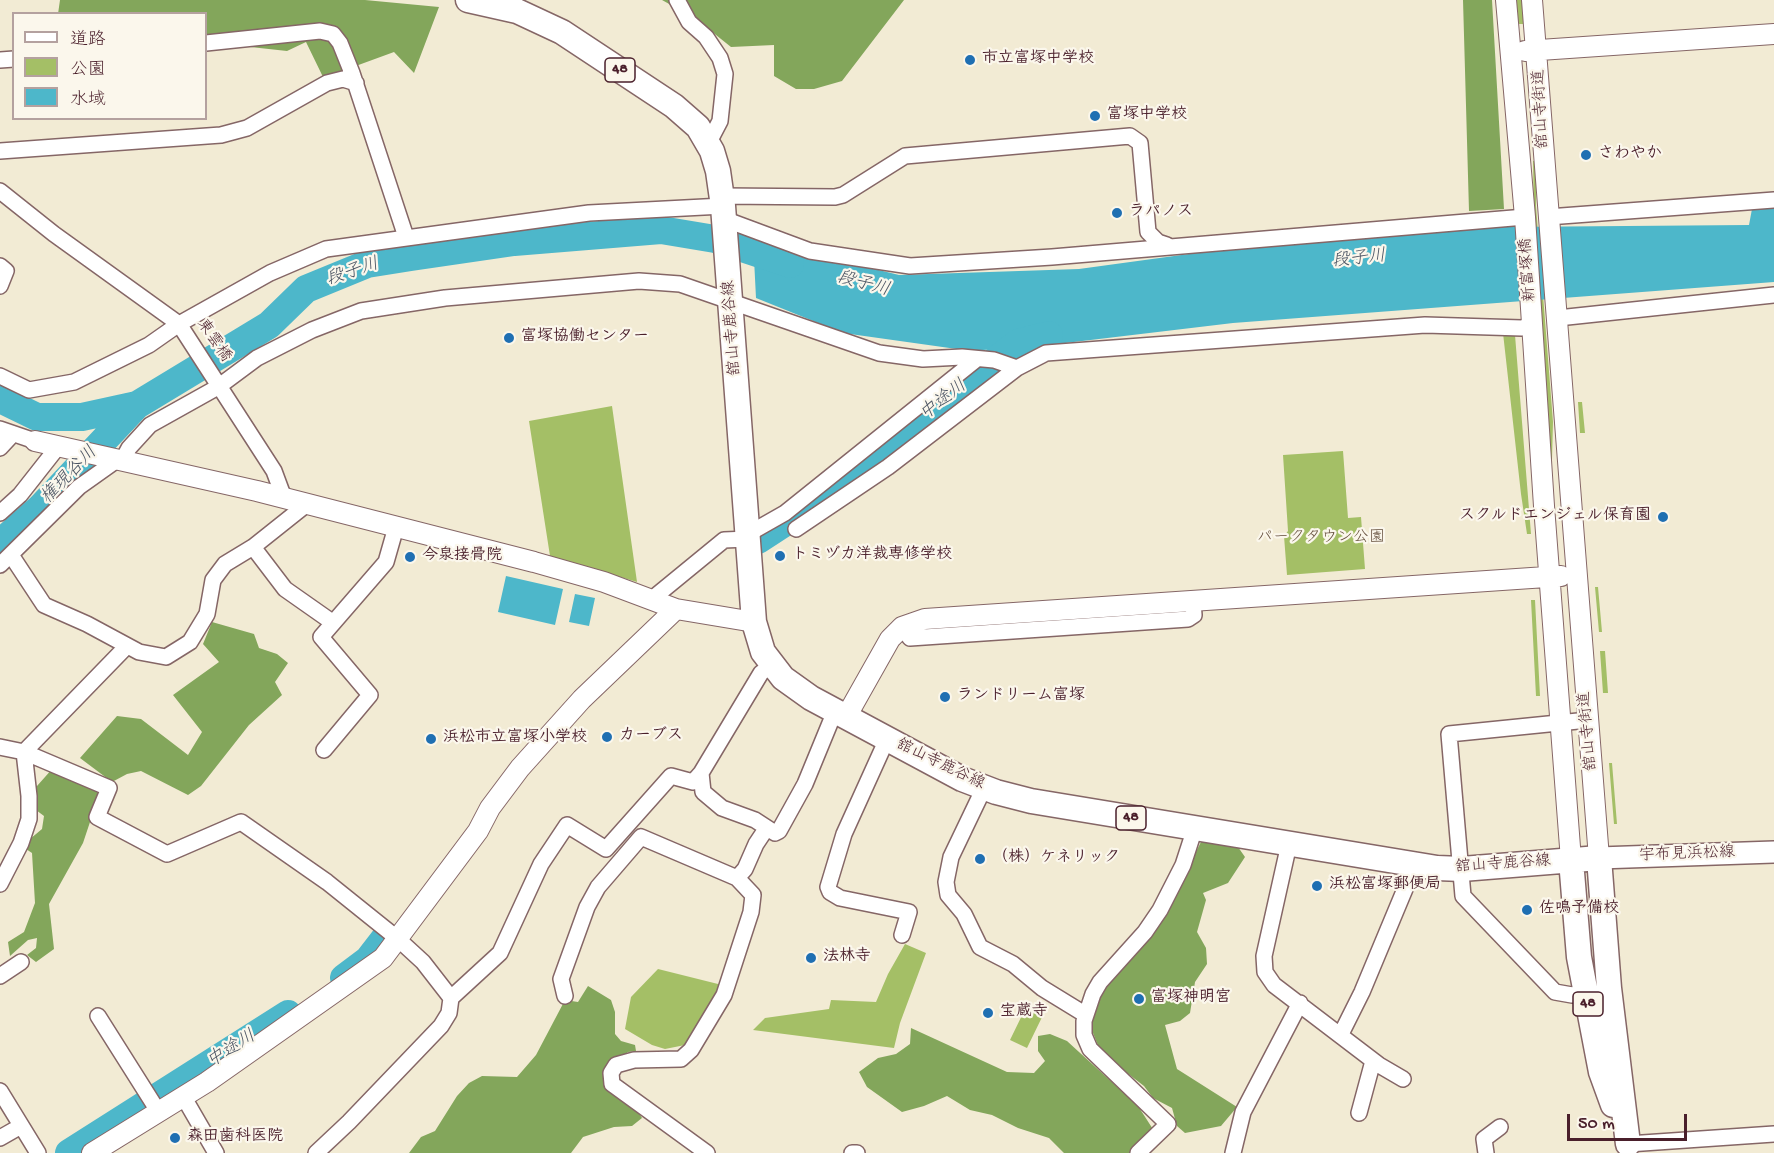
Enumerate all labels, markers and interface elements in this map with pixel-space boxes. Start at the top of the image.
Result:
legend [12,12,207,120]
text: 道路 [70,30,106,51]
place label: 市立富塚中学校 [982,50,1094,70]
marker: 市立富塚中学校 [963,53,977,67]
road number: 48 [605,58,635,82]
text: 公園 [70,60,106,81]
street label: 舘山寺街道 [1530,69,1554,149]
text: 水域 [70,90,106,111]
place label: 富塚中学校 [1107,106,1187,126]
marker: 富塚中学校 [1088,109,1102,123]
place label: さわやか [1598,145,1662,165]
marker: さわやか [1579,148,1593,162]
place label: ラパノス [1129,203,1193,223]
marker: ラパノス [1110,206,1124,220]
street label: 新富塚橋 [1517,237,1541,303]
water label: 段子川 [1331,246,1387,274]
water label: 段子川 [324,254,382,292]
water label: 段子川 [834,268,892,302]
street label: 舘山寺鹿谷線 [720,279,746,377]
street label: 東雲橋 [192,316,234,366]
place label: 富塚協働センター [521,328,649,348]
marker: 富塚協働センター [502,331,516,345]
water label: 中途川 [916,376,972,426]
water label: 権現谷川 [37,443,103,509]
place label: スクルドエンジェル保育園 [1459,507,1651,527]
marker: スクルドエンジェル保育園 [1656,510,1670,524]
park label: パークタウン公園 [1257,529,1385,549]
place label: トミヅカ洋裁専修学校 [792,546,952,566]
place label: 今泉接骨院 [422,547,502,567]
marker: トミヅカ洋裁専修学校 [773,549,787,563]
marker: 今泉接骨院 [403,550,417,564]
place label: ランドリーム富塚 [957,687,1085,707]
marker: ランドリーム富塚 [938,690,952,704]
street label: 舘山寺街道 [1576,690,1602,772]
place label: カーブス [619,727,683,747]
place label: 浜松市立富塚小学校 [443,729,587,749]
marker: カーブス [600,730,614,744]
marker: 浜松市立富塚小学校 [424,732,438,746]
street label: 舘山寺鹿谷線 [893,735,987,795]
road number: 48 [1116,806,1146,830]
street label: 宇布見浜松線 [1639,844,1735,866]
place label: （株）ケネリック [992,849,1120,869]
marker: （株）ケネリック [973,852,987,866]
street label: 舘山寺鹿谷線 [1454,852,1552,878]
place label: 浜松富塚郵便局 [1329,876,1441,896]
marker: 浜松富塚郵便局 [1310,879,1324,893]
place label: 佐鳴予備校 [1539,900,1619,920]
marker: 佐鳴予備校 [1520,903,1534,917]
place label: 法林寺 [823,948,871,968]
marker: 法林寺 [804,951,818,965]
place label: 富塚神明宮 [1151,989,1231,1009]
marker: 富塚神明宮 [1132,992,1146,1006]
road number: 48 [1573,992,1603,1016]
place label: 宝蔵寺 [1000,1003,1048,1023]
marker: 宝蔵寺 [981,1006,995,1020]
water label: 中途川 [203,1027,261,1073]
scale bar [1570,1102,1690,1140]
text: 50 m [1578,1114,1615,1135]
place label: 森田歯科医院 [187,1128,283,1148]
marker: 森田歯科医院 [168,1131,182,1145]

